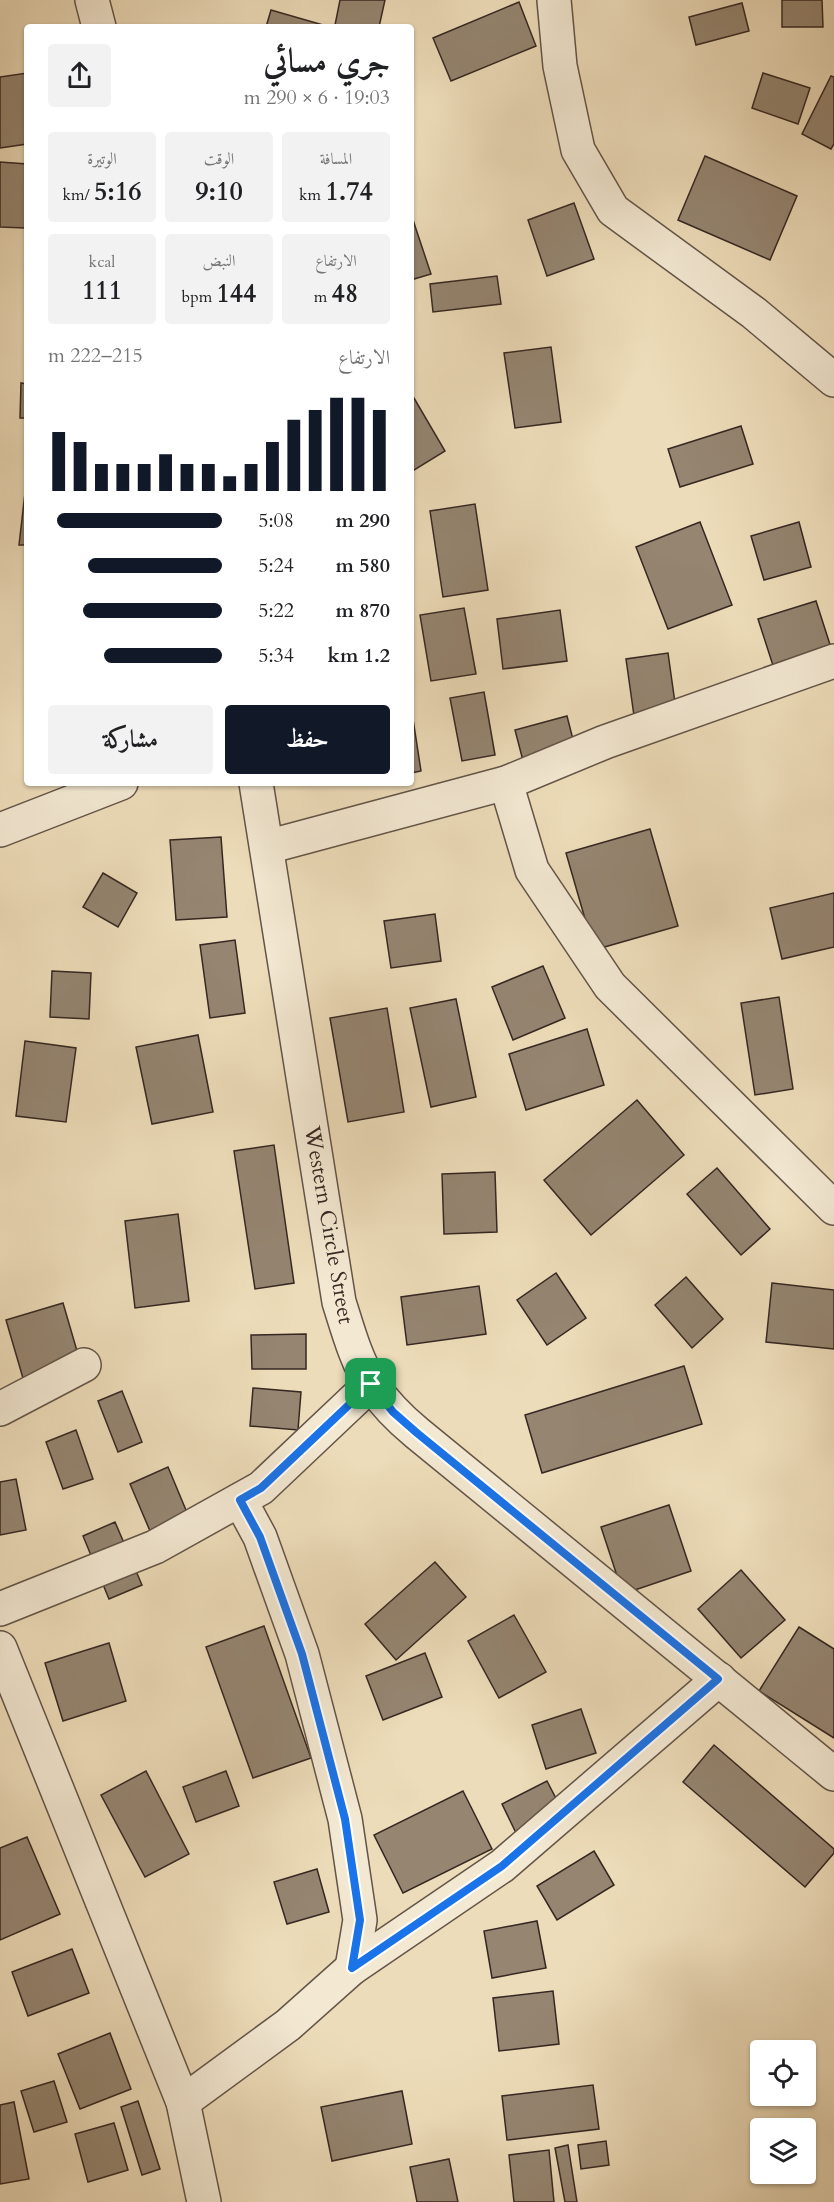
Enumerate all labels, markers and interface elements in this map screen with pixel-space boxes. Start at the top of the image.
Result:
text: جري مسائي [264,39,390,84]
button: share [48,44,111,107]
text: 19:03 · 6 × 290 m [244,84,390,111]
text: الوتيرة [87,148,117,170]
text: الوقت [204,148,234,170]
text: المسافة [320,148,352,170]
text: 5:16 [94,174,142,209]
text: 9:10 [195,174,243,209]
text: 1.74 [325,174,373,209]
text: /km [62,184,94,206]
text: km [299,184,325,206]
text: النبض [203,250,235,272]
text: الارتفاع [315,250,357,272]
text: kcal [89,251,115,273]
text: 111 [82,273,122,308]
text: 144 [216,276,256,311]
text: 48 [332,276,358,311]
text: bpm [182,286,216,308]
text: m [314,286,332,308]
text: 215–222 m [48,342,143,369]
text: الارتفاع [338,344,390,371]
text: 5:08 [258,507,294,534]
text: 290 m [335,507,390,534]
text: 5:24 [258,552,294,579]
text: 580 m [335,552,390,579]
text: 5:22 [258,597,294,624]
text: 870 m [335,597,390,624]
text: 5:34 [258,642,294,669]
text: 1.2 km [327,642,390,669]
button: مشاركة [48,705,213,774]
button: حفظ [225,705,390,774]
street label: Western Circle Street [297,1123,361,1326]
pin [345,1358,396,1409]
icon: arrive [354,1367,387,1400]
map controls [750,2040,816,2184]
button: locate [750,2040,816,2106]
button: layers [750,2118,816,2184]

